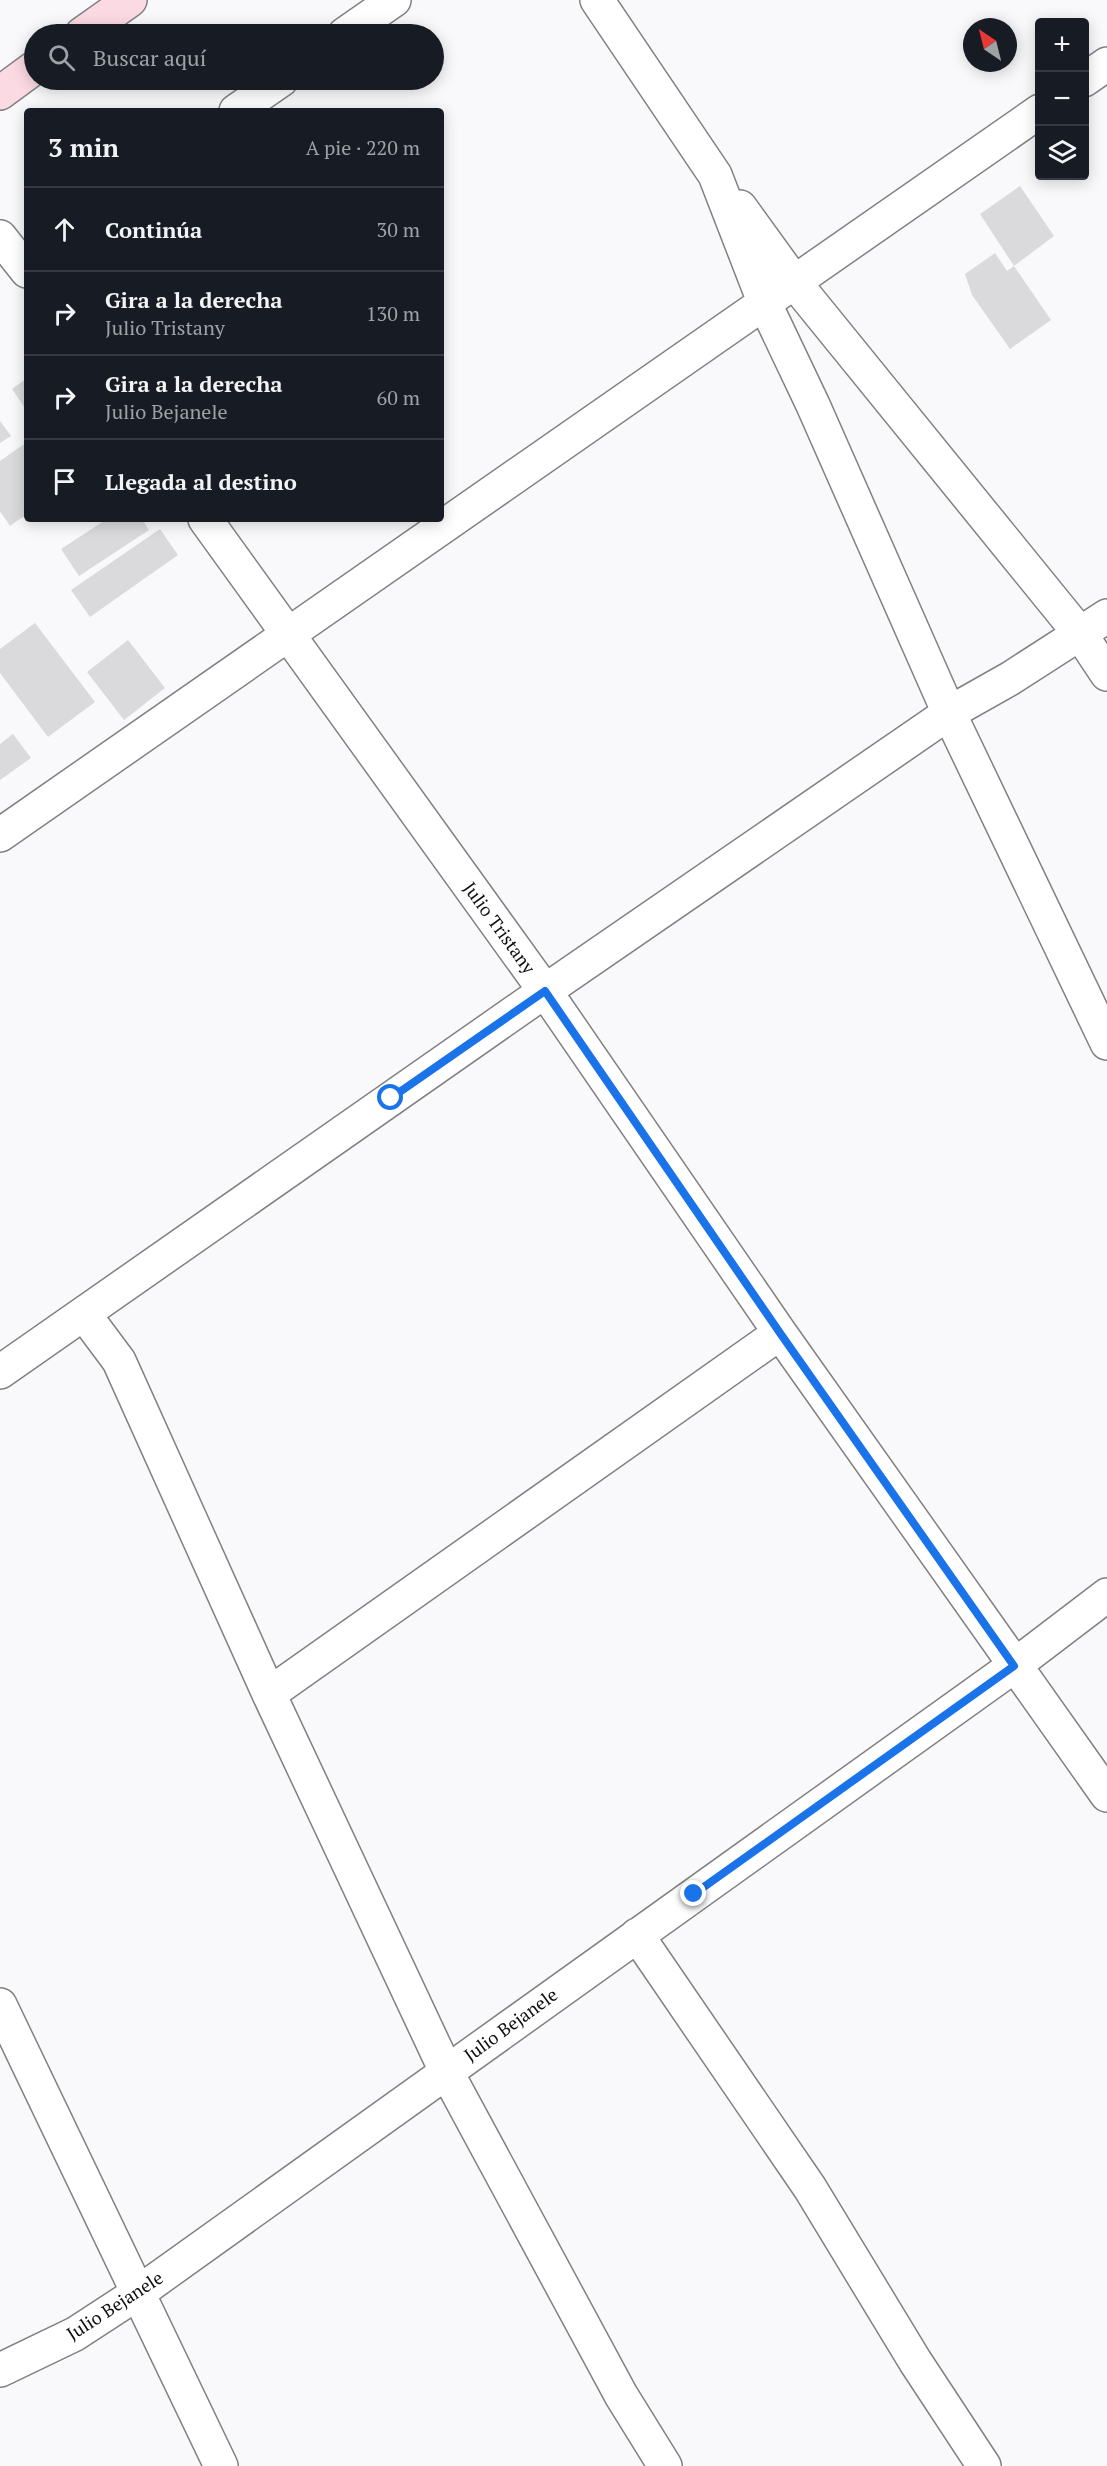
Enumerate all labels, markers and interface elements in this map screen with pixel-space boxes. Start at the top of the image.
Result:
north arrow [963,18,1017,72]
map controls [1035,18,1089,180]
button: + [1035,18,1089,72]
search box [24,24,444,90]
icon: search [45,41,78,74]
text: Buscar aquí [93,43,206,72]
button: − [1035,72,1089,126]
button: layers [1035,126,1089,180]
text: 3 min [48,130,119,164]
text: A pie · 220 m [306,134,420,161]
icon: ahead [48,213,81,246]
text: Continúa [105,215,202,244]
text: 30 m [377,216,420,243]
text: Gira a la derecha [105,285,283,314]
icon: right [48,297,81,330]
text: 130 m [366,300,420,327]
text: Julio Tristany [105,314,225,341]
text: Gira a la derecha [105,369,283,398]
icon: right [48,381,81,414]
text: 60 m [377,384,420,411]
text: Julio Bejanele [105,398,228,425]
icon: arrive [48,465,81,498]
text: Llegada al destino [105,467,297,496]
street label: Julio Tristany [458,877,542,979]
route start [377,1084,403,1110]
route end [680,1880,706,1906]
street label: Julio Bejanele [459,1982,562,2066]
street label: Julio Bejanele [62,2265,167,2345]

